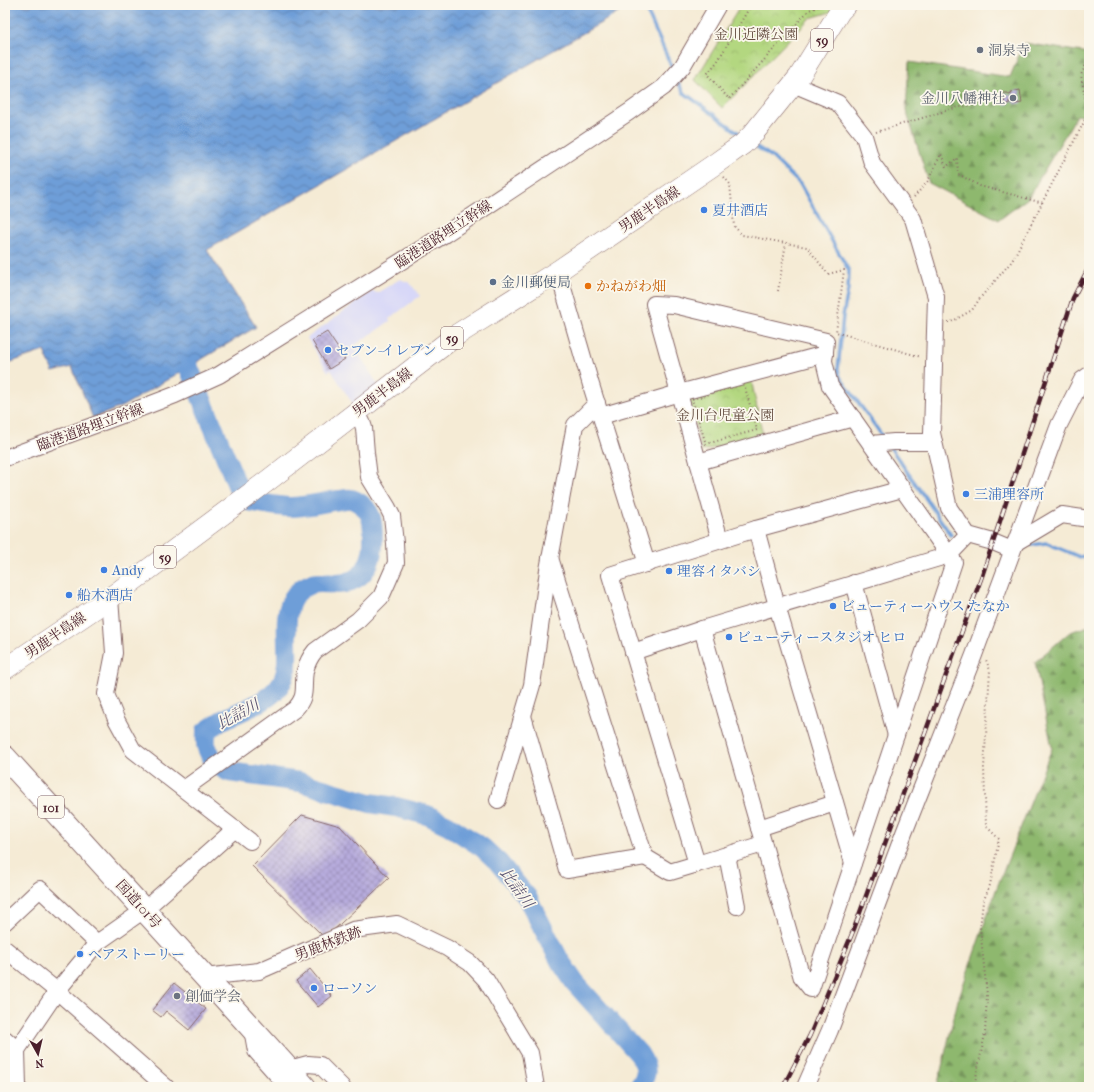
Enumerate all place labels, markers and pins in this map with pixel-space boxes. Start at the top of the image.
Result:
place label: 洞泉寺 [988,42,1030,59]
marker: 洞泉寺 [975,45,985,55]
place label: 金川八幡神社 [921,90,1005,107]
marker: 金川八幡神社 [1008,93,1018,103]
place label: 夏井酒店 [712,202,768,219]
marker: 夏井酒店 [699,205,709,215]
place label: 金川郵便局 [501,274,571,291]
marker: 金川郵便局 [488,277,498,287]
place label: かねがわ畑 [596,278,666,295]
marker: かねがわ畑 [583,281,593,291]
place label: セブン-イレブン [336,342,437,359]
marker: セブン-イレブン [323,345,333,355]
place label: 三浦理容所 [974,486,1044,503]
marker: 三浦理容所 [961,489,971,499]
place label: Andy [111,562,145,579]
place label: 理容イタバシ [677,563,761,580]
marker: Andy [99,565,109,575]
marker: 理容イタバシ [664,566,674,576]
place label: 船木酒店 [77,587,133,604]
marker: 船木酒店 [64,590,74,600]
place label: ビューティーハウス たなか [841,598,1010,615]
marker: ビューティーハウス たなか [828,601,838,611]
place label: ビューティースタジオ ヒロ [737,629,906,646]
marker: ビューティースタジオ ヒロ [724,632,734,642]
place label: ヘアストーリー [88,946,185,963]
marker: ヘアストーリー [75,949,85,959]
place label: ローソン [322,980,377,997]
marker: ローソン [309,983,319,993]
place label: 創価学会 [185,988,241,1005]
marker: 創価学会 [172,991,182,1001]

